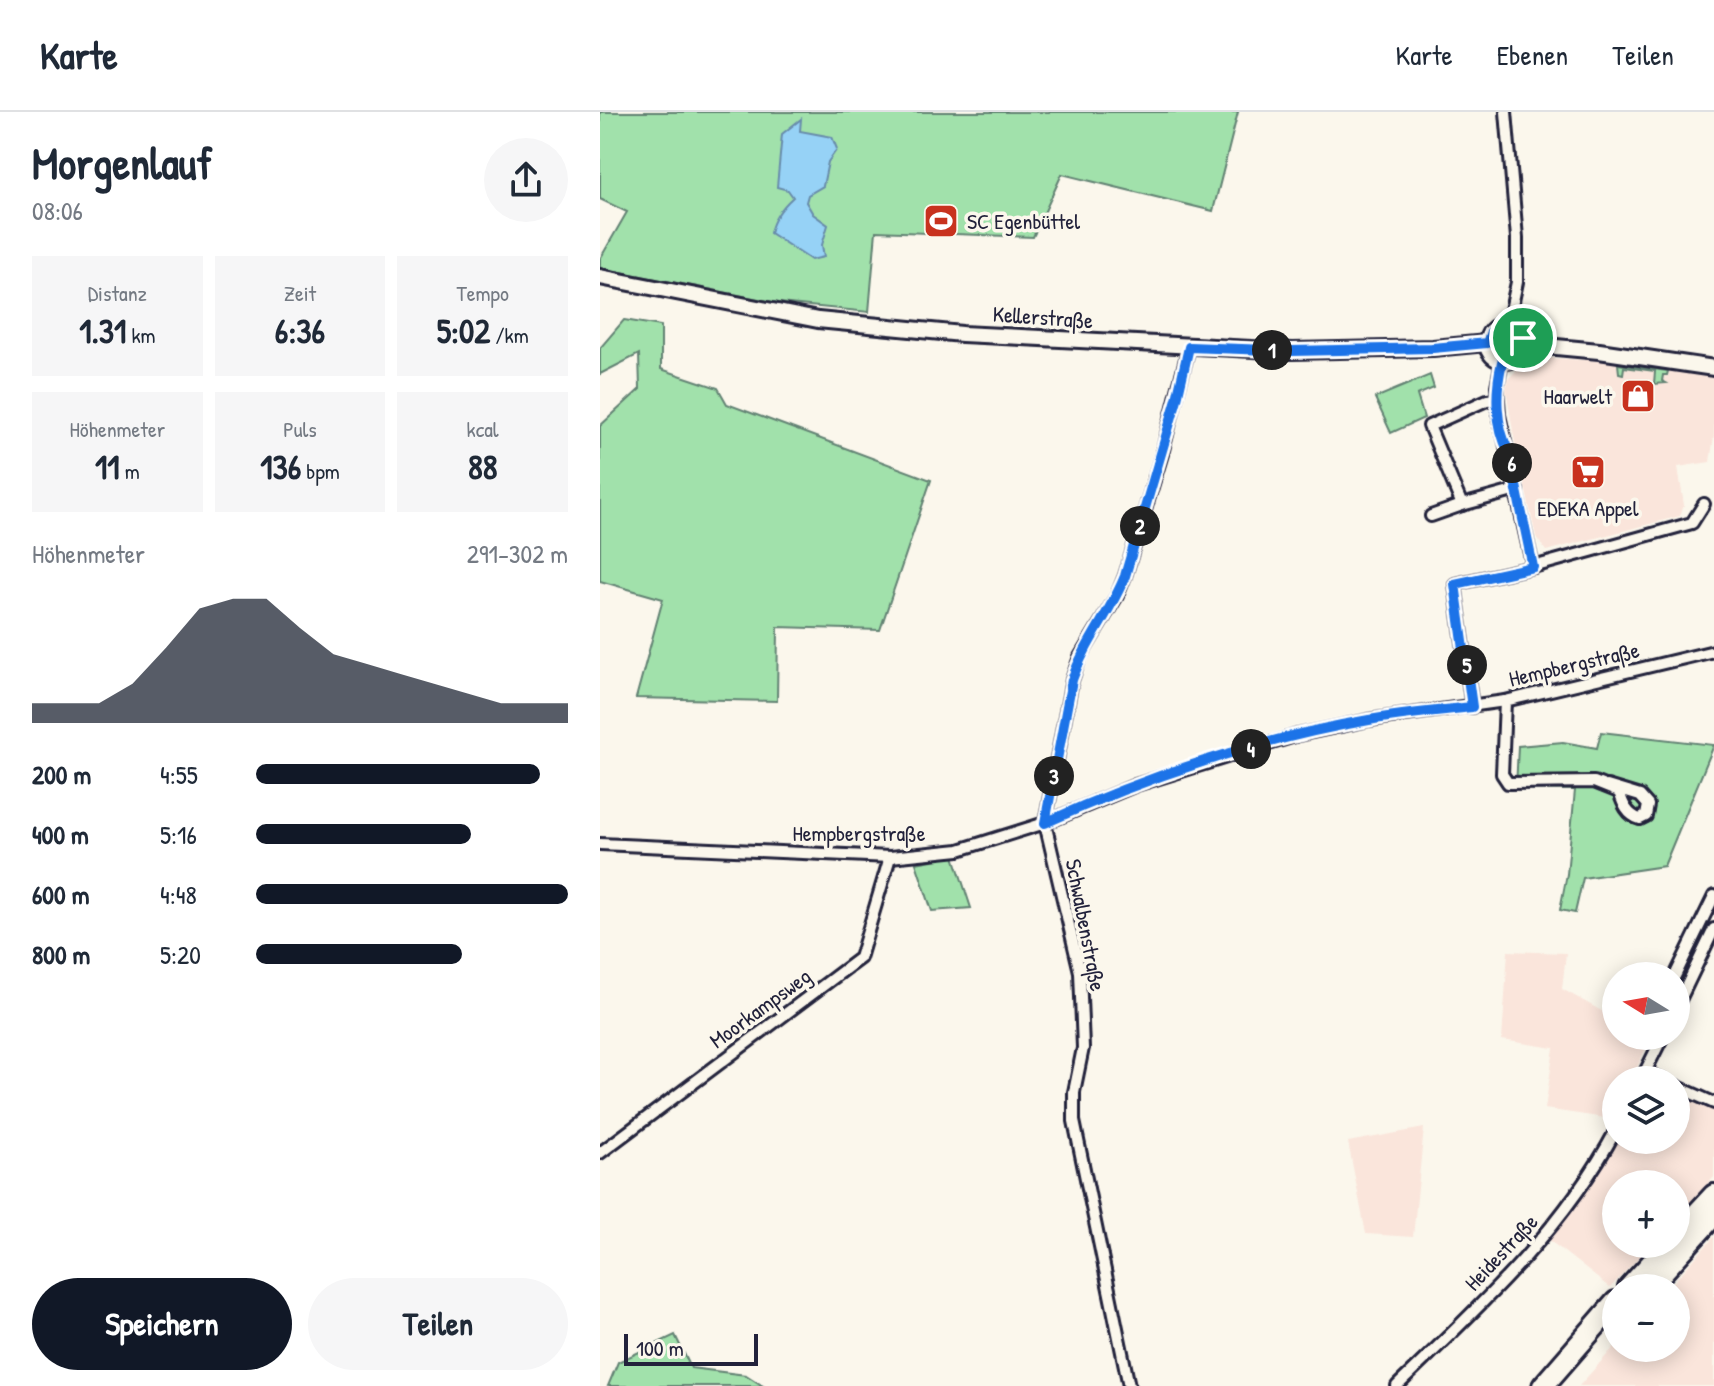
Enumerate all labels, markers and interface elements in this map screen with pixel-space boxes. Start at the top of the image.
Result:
text: Karte [40,29,118,81]
text: Karte [1396,36,1453,74]
text: Ebenen [1497,36,1568,74]
text: Teilen [1612,36,1674,74]
text: Morgenlauf [32,133,212,193]
button: share [484,138,568,222]
text: 08:06 [32,193,83,228]
sports icon: SC Egenbüttel [922,202,960,240]
place label: SC Egenbüttel [967,206,1080,236]
text: Distanz [88,278,147,308]
text: Zeit [284,278,316,308]
text: Tempo [457,278,509,308]
street label: Kellerstraße [992,299,1094,335]
pin [1489,304,1557,372]
text: 1.31 [79,308,126,354]
text: 6:36 [275,308,325,354]
text: 5:02 [437,308,490,354]
icon: arrive [1501,316,1545,360]
text: km [126,320,156,350]
text: /km [490,320,529,350]
pin: 1 [1252,330,1292,370]
text: 1 [1268,335,1276,365]
shop icon: Haarwelt [1619,377,1657,415]
place label: Haarwelt [1544,381,1612,411]
text: Höhenmeter [70,414,165,444]
text: Puls [283,414,317,444]
text: kcal [467,414,499,444]
pin: 6 [1492,443,1532,483]
text: 11 [95,444,120,490]
text: 136 [260,444,301,490]
text: 88 [468,444,497,490]
text: 6 [1508,448,1516,478]
supermarket icon: EDEKA Appel [1569,453,1607,491]
text: m [120,456,140,486]
text: bpm [301,456,340,486]
place label: EDEKA Appel [1537,493,1639,523]
pin: 2 [1120,506,1160,546]
text: 2 [1135,511,1145,541]
text: Höhenmeter [32,536,145,571]
text: 291–302 m [467,536,568,571]
street label: Hempbergstraße [1506,634,1642,694]
pin: 5 [1447,645,1487,685]
text: 5 [1462,650,1472,680]
pin: 4 [1231,729,1271,769]
text: 4 [1247,734,1255,764]
pin: 3 [1034,756,1074,796]
text: 200 m [32,757,91,792]
text: 4:55 [160,757,198,792]
text: 3 [1049,761,1059,791]
text: 400 m [32,817,89,852]
text: 5:16 [160,817,197,852]
street label: Hempbergstraße [792,818,926,848]
street label: Schwalbenstraße [1059,856,1114,994]
text: 600 m [32,877,89,912]
text: 4:48 [160,877,197,912]
text: 800 m [32,937,90,972]
text: 5:20 [160,937,201,972]
street label: Moorkampsweg [703,961,817,1055]
north arrow [1602,962,1690,1050]
map controls [1602,962,1690,1362]
button: layers [1602,1066,1690,1154]
button: + [1602,1170,1690,1258]
street label: Heidestraße [1458,1207,1544,1297]
button: − [1602,1274,1690,1362]
button: Speichern [32,1278,292,1370]
button: Teilen [308,1278,568,1370]
scale bar [624,1330,758,1366]
text: 100 m [636,1333,684,1363]

